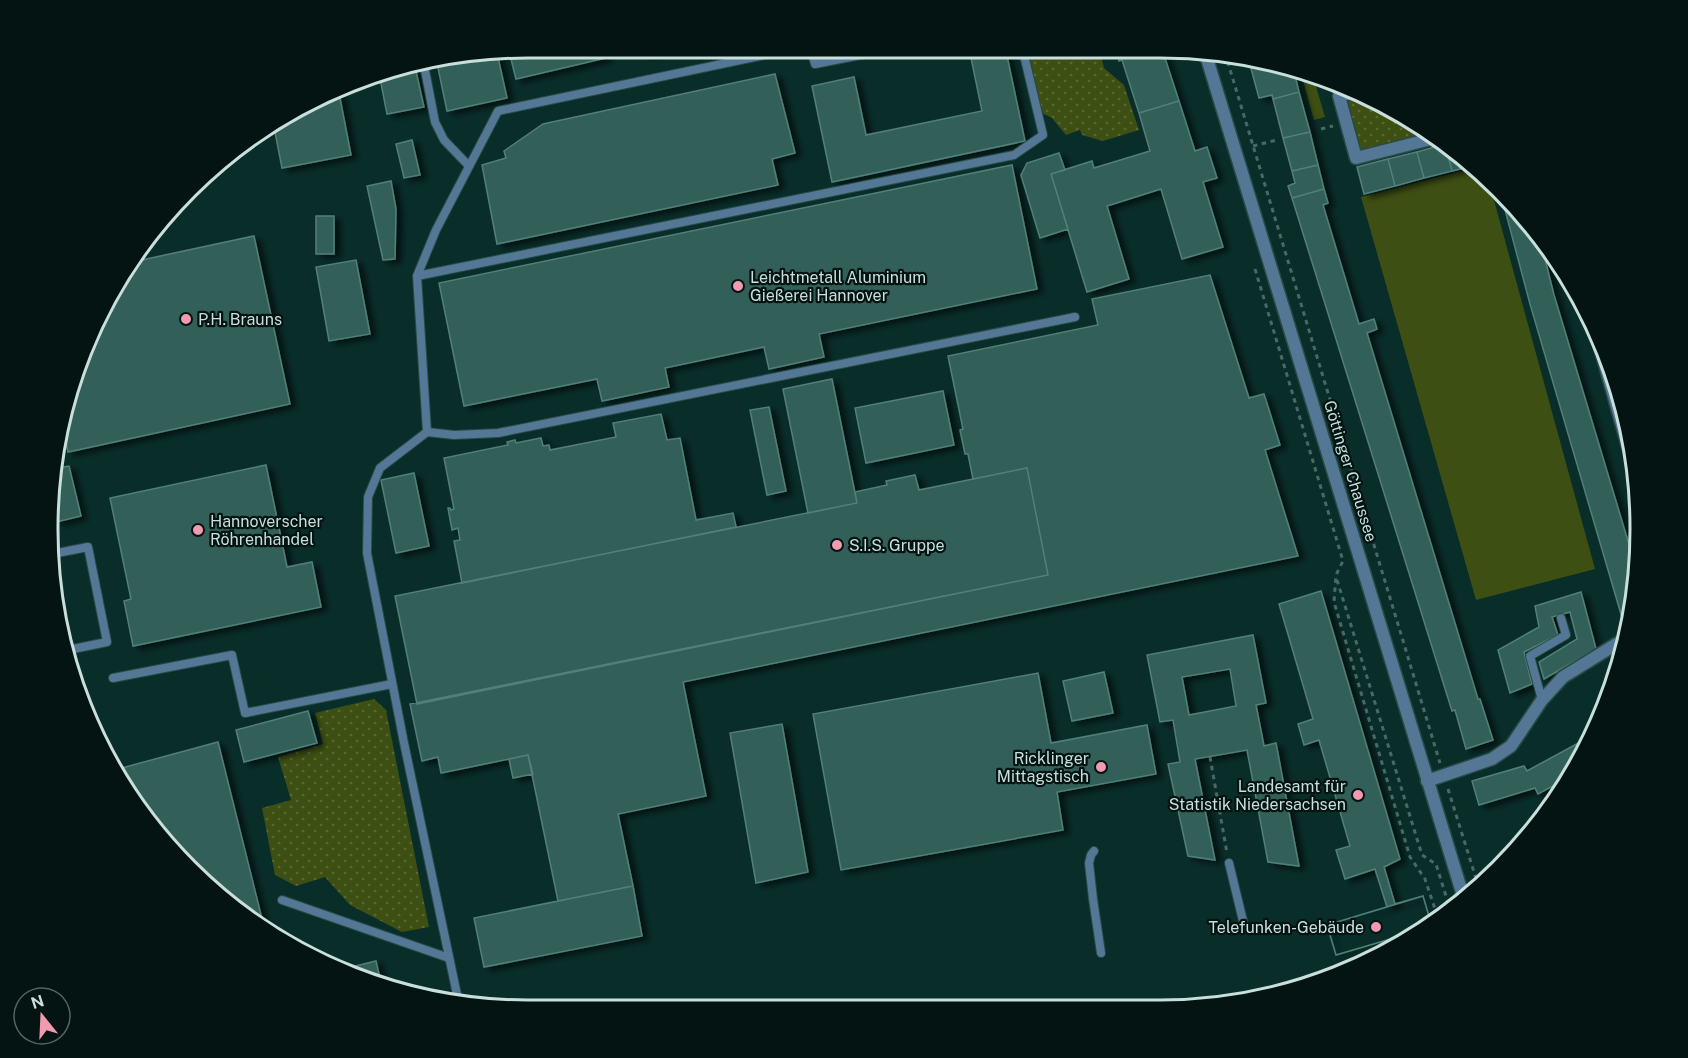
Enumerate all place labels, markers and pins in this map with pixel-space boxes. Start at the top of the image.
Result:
place label: Leichtmetall Aluminium Gießerei Hannover [750,268,926,305]
marker: Leichtmetall Aluminium Gießerei Hannover [731,279,745,293]
place label: P.H. Brauns [198,310,282,329]
marker: P.H. Brauns [179,312,193,326]
place label: Hannoverscher Röhrenhandel [210,512,323,549]
marker: Hannoverscher Röhrenhandel [191,523,205,537]
place label: S.I.S. Gruppe [849,536,945,555]
marker: S.I.S. Gruppe [830,538,844,552]
place label: Ricklinger Mittagstisch [997,749,1089,786]
marker: Ricklinger Mittagstisch [1094,760,1108,774]
place label: Landesamt für Statistik Niedersachsen [1169,777,1346,814]
marker: Landesamt für Statistik Niedersachsen [1351,788,1365,802]
place label: Telefunken-Gebäude [1208,918,1364,937]
marker: Telefunken-Gebäude [1369,920,1383,934]

